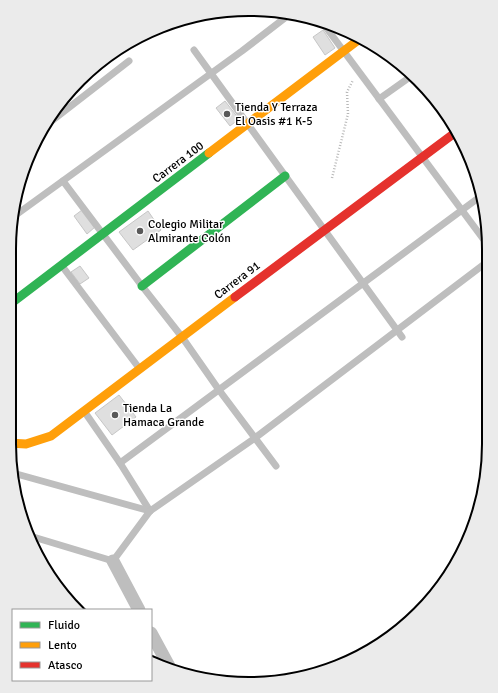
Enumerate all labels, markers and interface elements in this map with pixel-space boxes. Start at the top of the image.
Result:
place label: Tienda Y Terraza El Oasis #1 K-5 [235,100,318,129]
marker: Tienda Y Terraza El Oasis #1 K-5 [222,109,232,119]
street label: Carrera 100 [150,138,207,187]
place label: Colegio Militar Almirante Colón [148,217,231,246]
marker: Colegio Militar Almirante Colón [135,226,145,236]
street label: Carrera 91 [211,258,263,303]
place label: Tienda La Hamaca Grande [123,401,204,430]
marker: Tienda La Hamaca Grande [110,410,120,420]
legend [12,609,152,681]
text: Fluido [48,618,80,633]
text: Lento [48,638,77,653]
text: Atasco [48,658,83,673]

